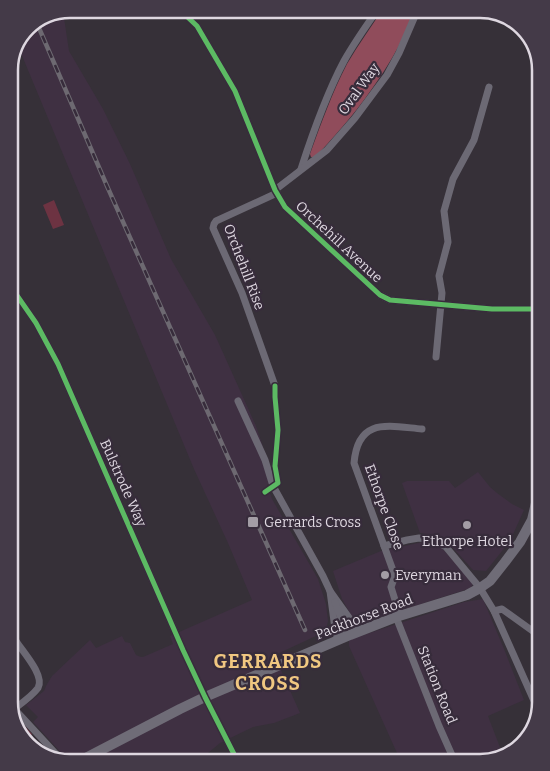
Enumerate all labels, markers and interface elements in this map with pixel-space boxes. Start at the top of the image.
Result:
street label: Oval Way [335,59,384,118]
street label: Orchehill Avenue [292,197,386,287]
street label: Orchehill Rise [220,222,268,312]
street label: Bulstrode Way [96,437,150,530]
street label: Ethorpe Close [361,462,407,552]
place label: Gerrards Cross [264,514,361,531]
marker: Gerrards Cross [246,515,260,529]
marker: Ethorpe Hotel [461,519,473,531]
place label: Ethorpe Hotel [422,533,512,550]
place label: Everyman [395,567,462,584]
marker: Everyman [379,569,391,581]
street label: Packhorse Road [313,591,415,643]
street label: Station Road [414,643,460,727]
district label: GERRARDS CROSS [213,650,323,695]

